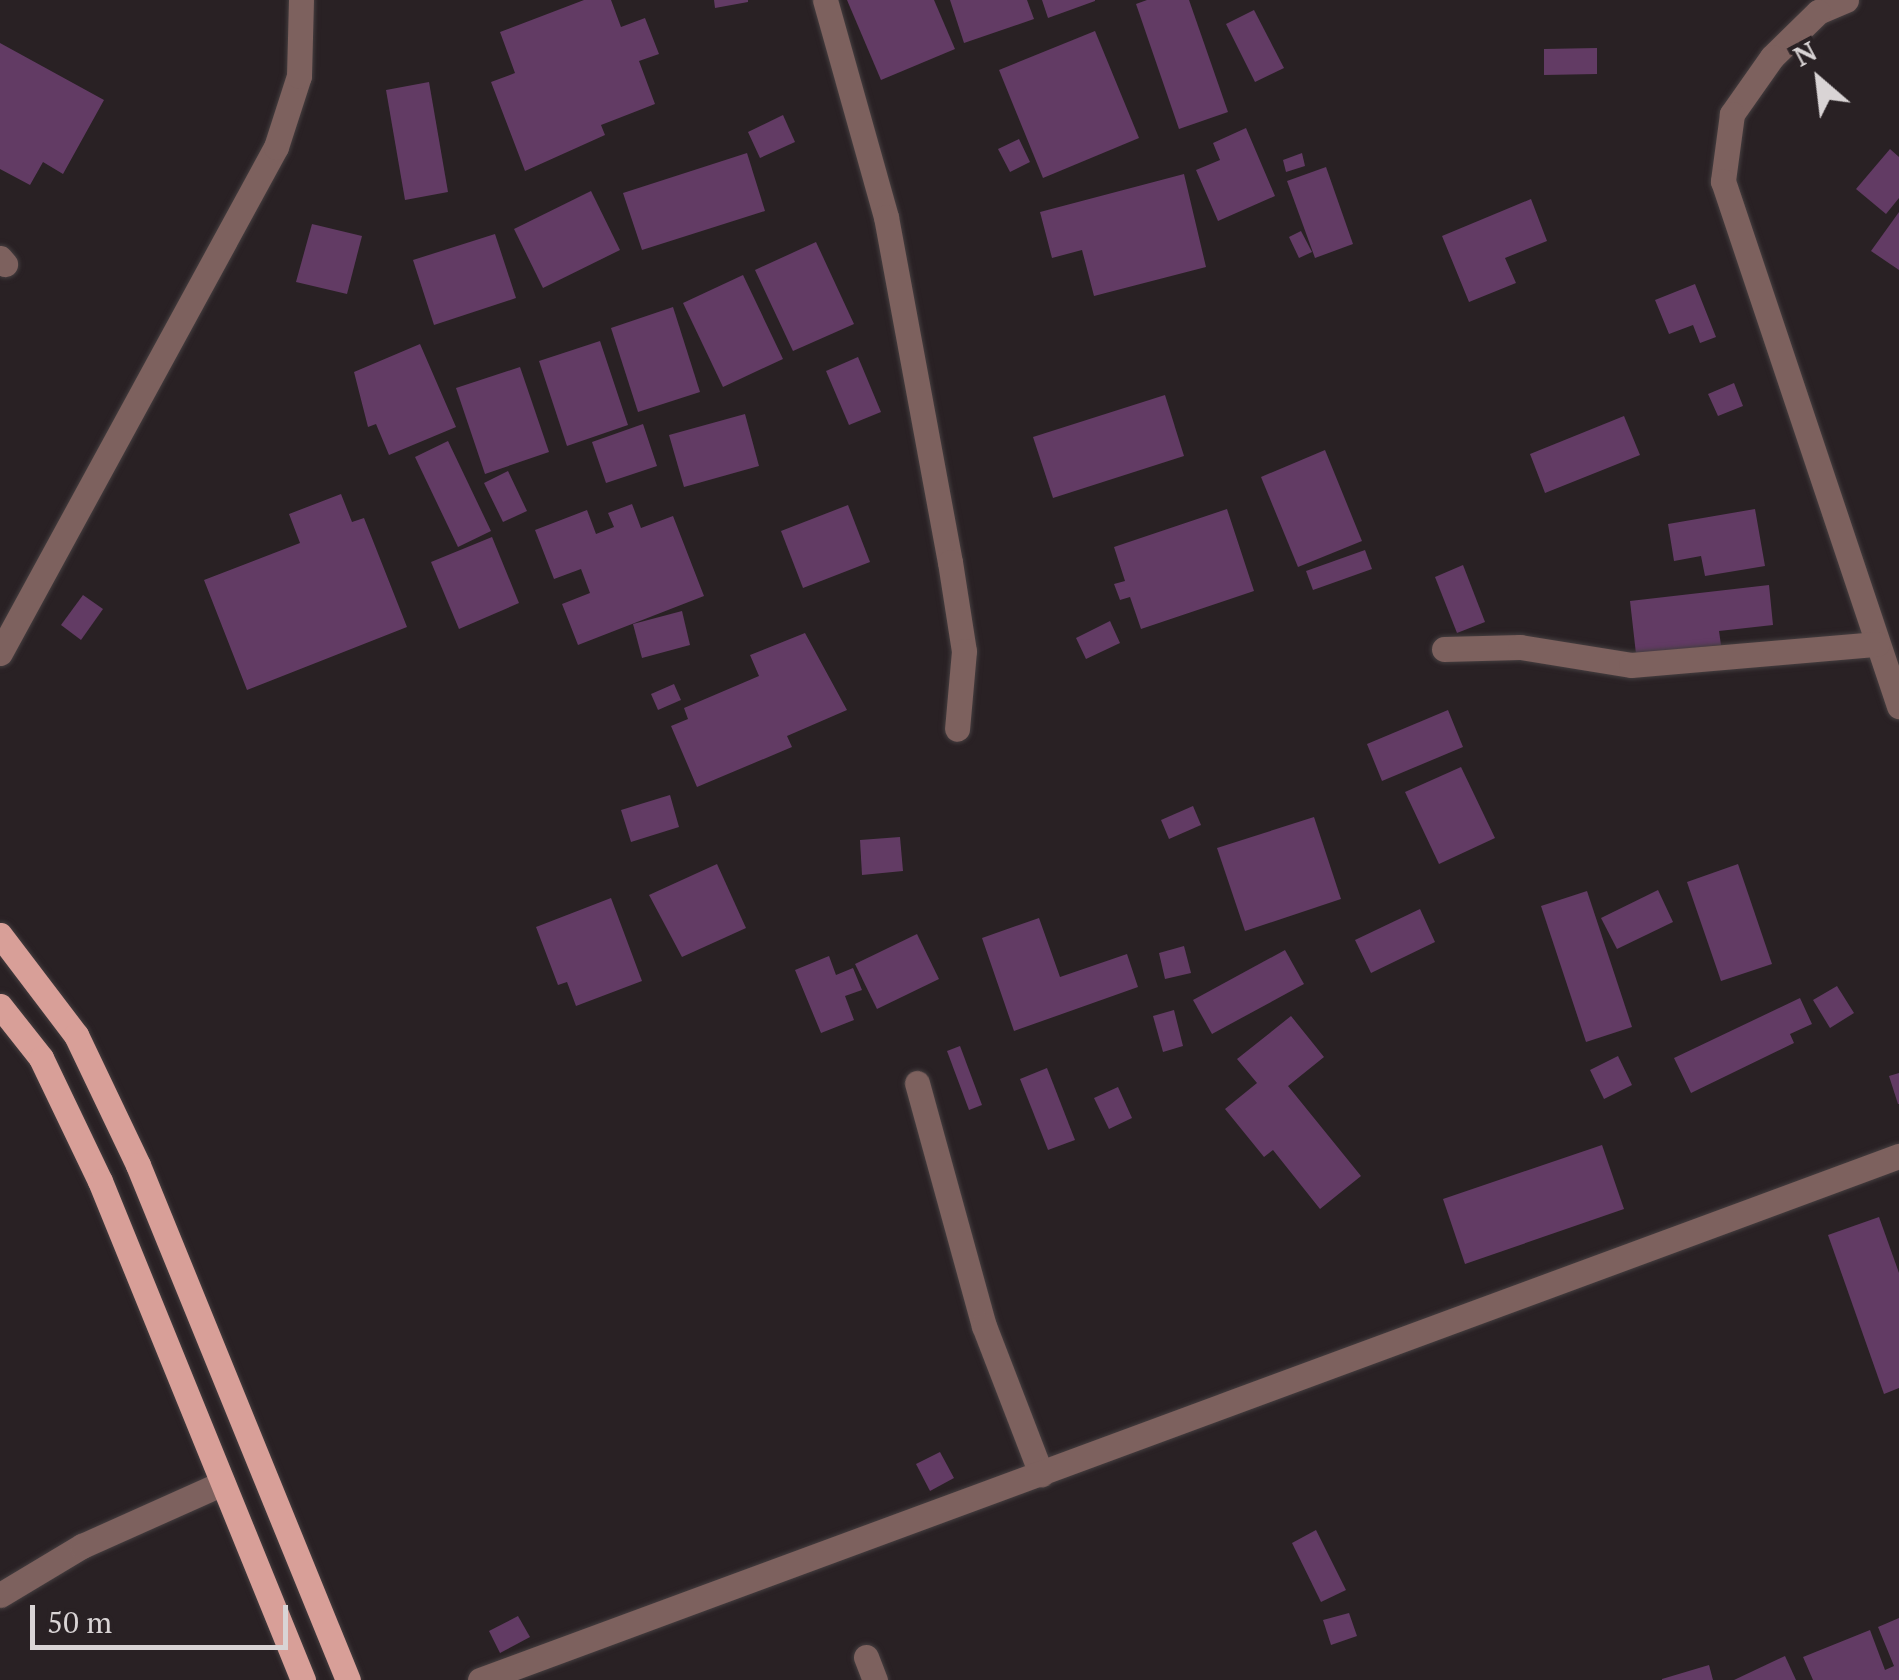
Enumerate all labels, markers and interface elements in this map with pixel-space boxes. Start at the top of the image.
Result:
north arrow [1769,30,1869,130]
text: N [1787,32,1823,74]
scale bar [35,1585,292,1647]
text: 50 m [47,1602,112,1642]

